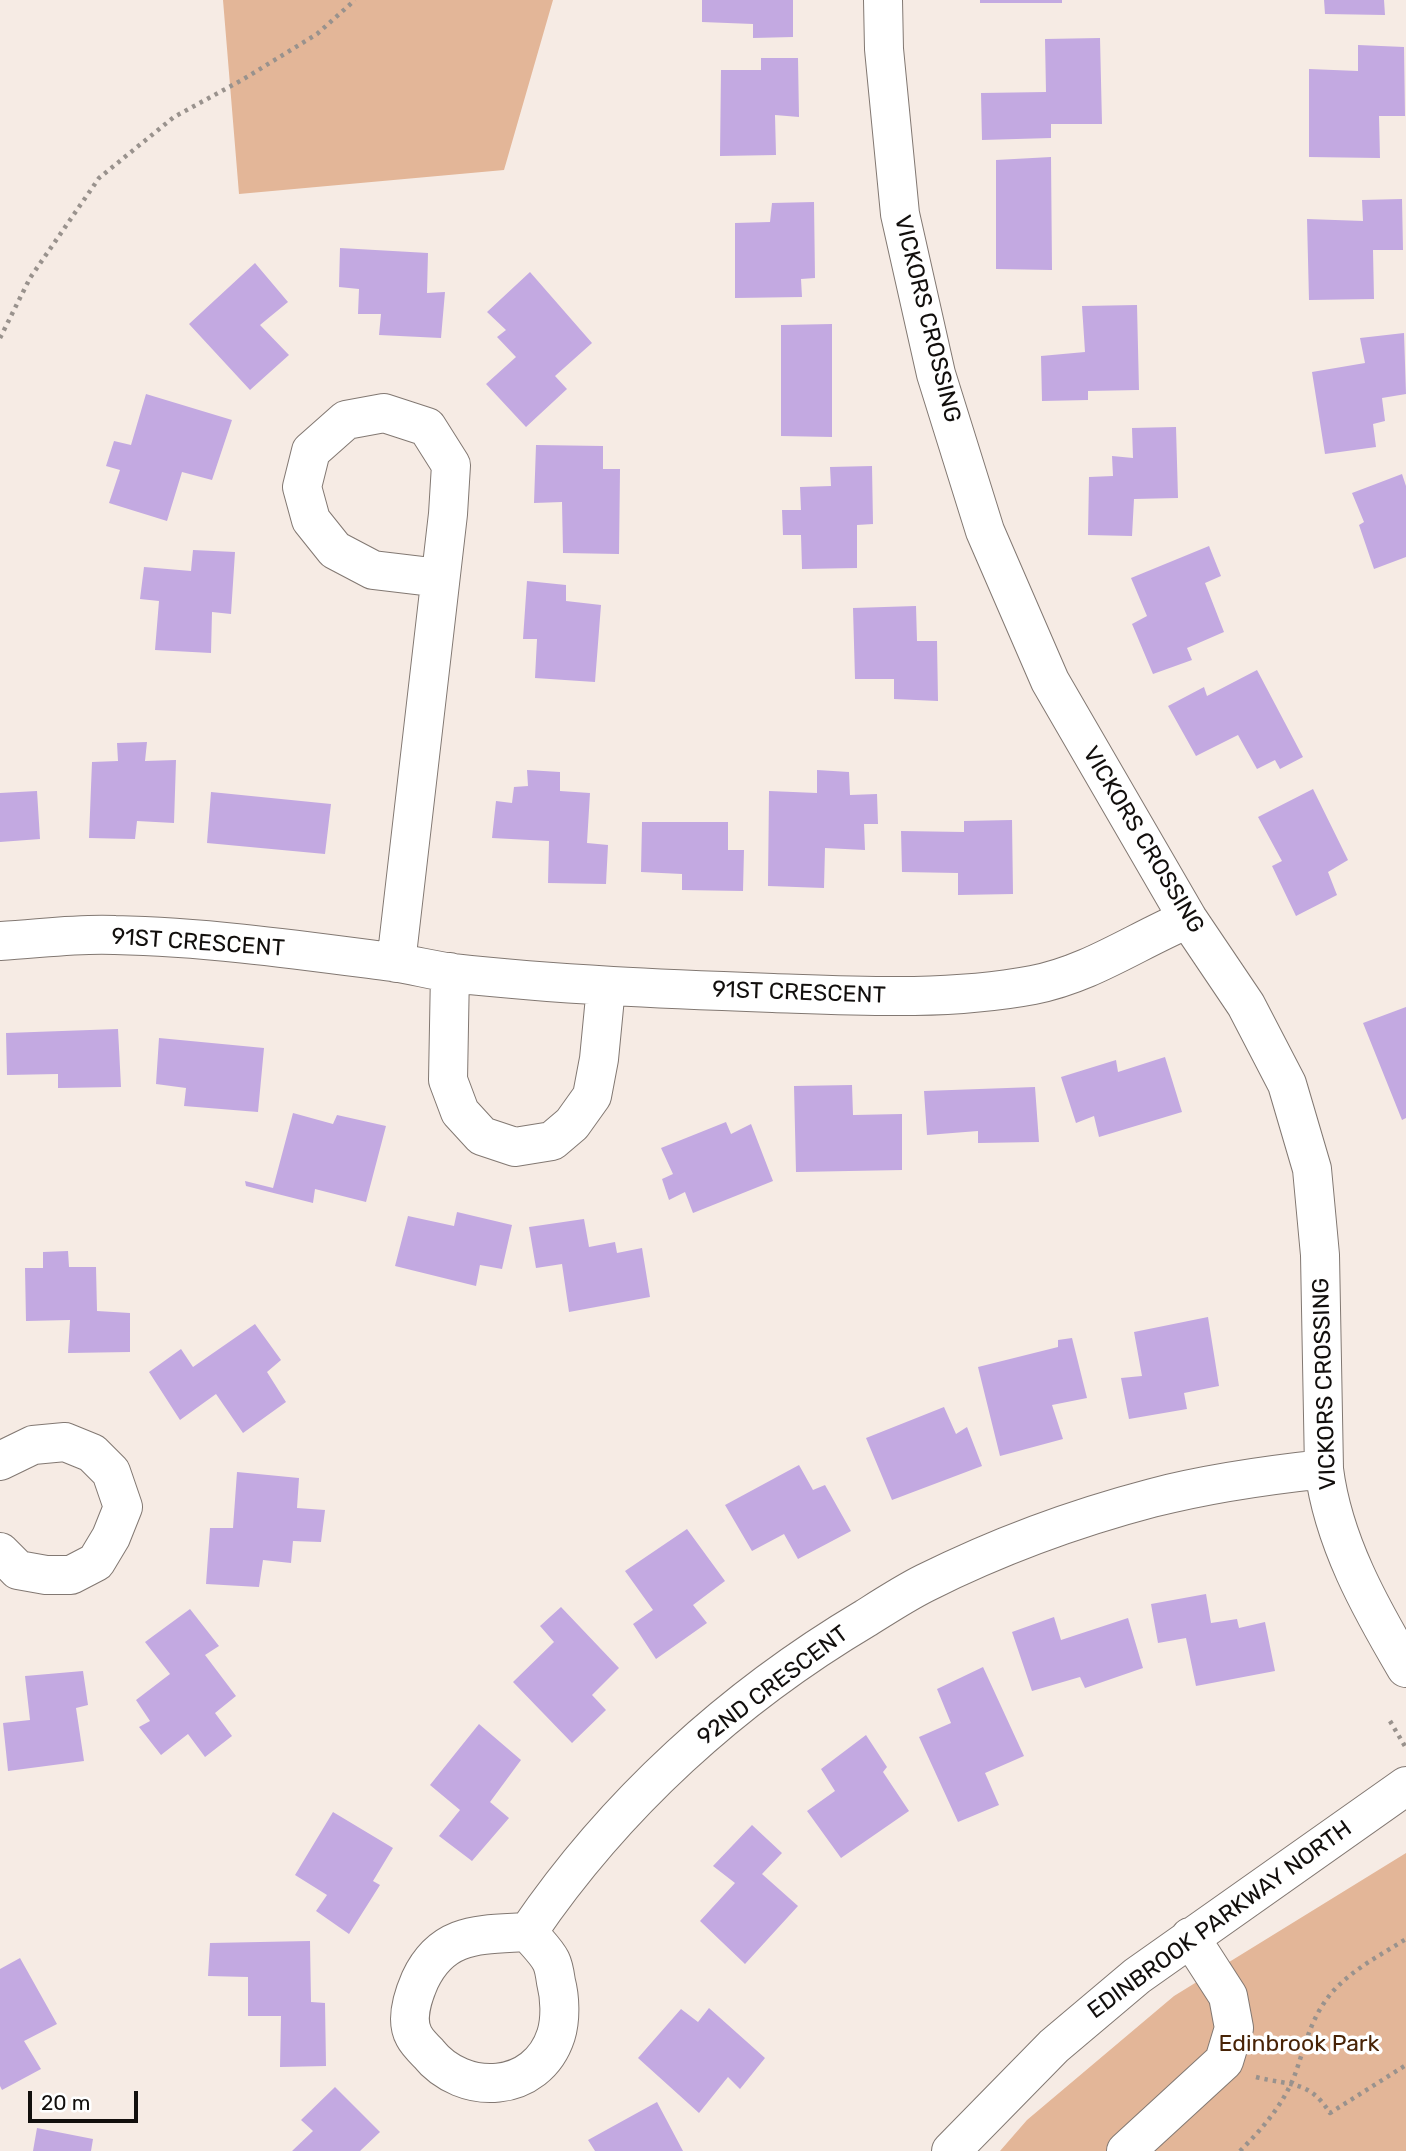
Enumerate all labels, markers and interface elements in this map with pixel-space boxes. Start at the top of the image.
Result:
street label: VICKORS CROSSING [888,212,966,426]
street label: VICKORS CROSSING [1076,742,1210,938]
street label: 91ST CRESCENT [110,923,286,963]
street label: 91ST CRESCENT [712,976,886,1010]
street label: VICKORS CROSSING [1307,1277,1343,1491]
street label: 92ND CRESCENT [692,1620,854,1752]
street label: EDINBROOK PARKWAY NORTH [1083,1815,1357,2025]
park label: Edinbrook Park [1219,2030,1379,2058]
scale bar [32,2078,142,2122]
text: 20 m [41,2090,90,2115]

